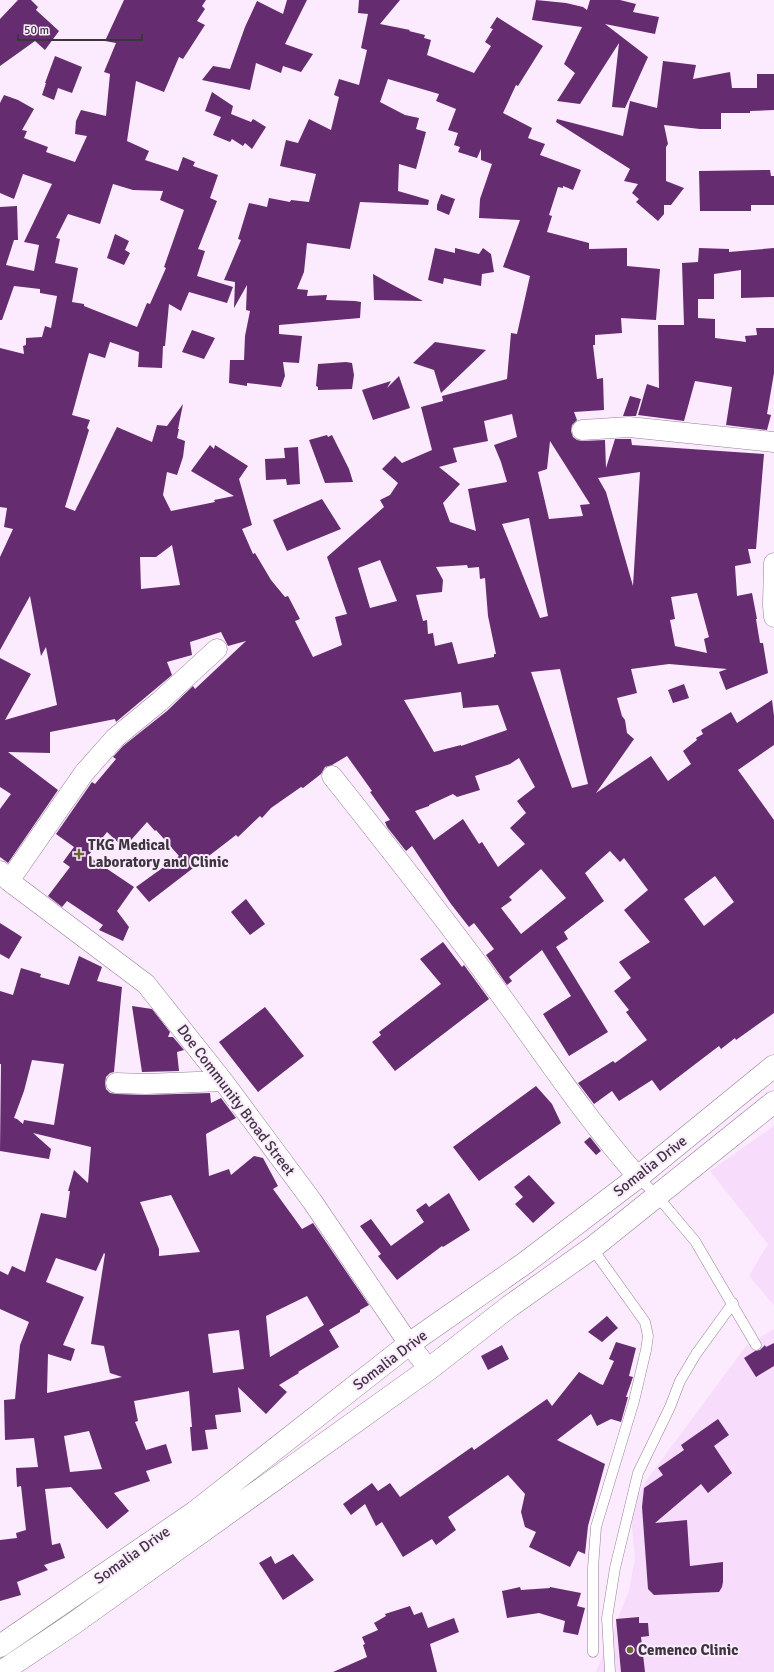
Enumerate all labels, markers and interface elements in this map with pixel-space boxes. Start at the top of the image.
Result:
scale bar [18,16,142,42]
text: 50 m [24,23,49,38]
place label: TKG Medical Laboratory and Clinic [88,836,229,871]
marker: TKG Medical Laboratory and Clinic [73,848,85,860]
street label: Doe Community Broad Street [173,1021,299,1179]
street label: Somalia Drive [610,1132,690,1200]
street label: Somalia Drive [349,1326,431,1394]
street label: Somalia Drive [91,1522,173,1588]
place label: Cemenco Clinic [638,1641,738,1659]
marker: Cemenco Clinic [625,1645,635,1655]

